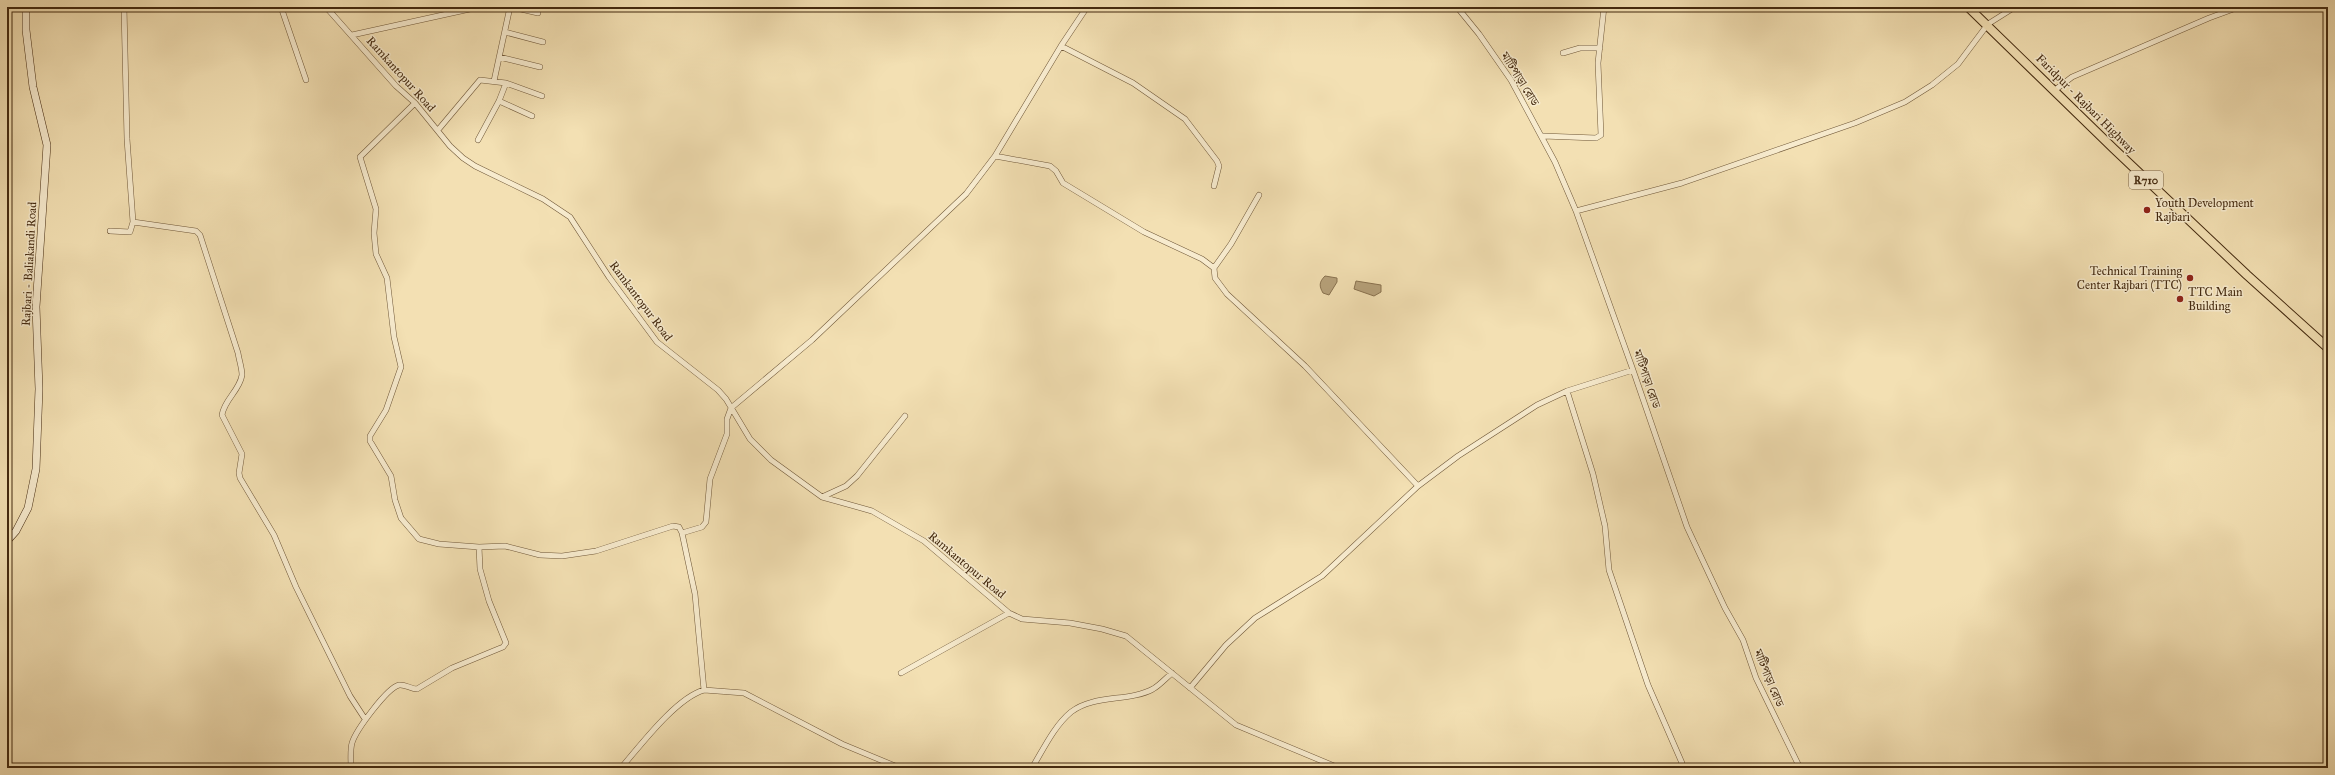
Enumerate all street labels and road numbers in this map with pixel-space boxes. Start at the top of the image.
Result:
street label: Ramkantopur Road [364,34,438,114]
street label: মাটিপাড়া রোড [1497,48,1543,109]
street label: Faridpur - Rajbari Highway [2033,51,2139,158]
road number: R710 [2129,171,2163,189]
street label: Rajbari - Baliakandi Road [19,201,39,327]
street label: Ramkantopur Road [606,258,676,344]
street label: মাটিপাড়া রোড [1630,347,1665,411]
street label: Ramkantopur Road [926,529,1008,601]
street label: মাটিপাড়া রোড [1751,646,1788,709]

